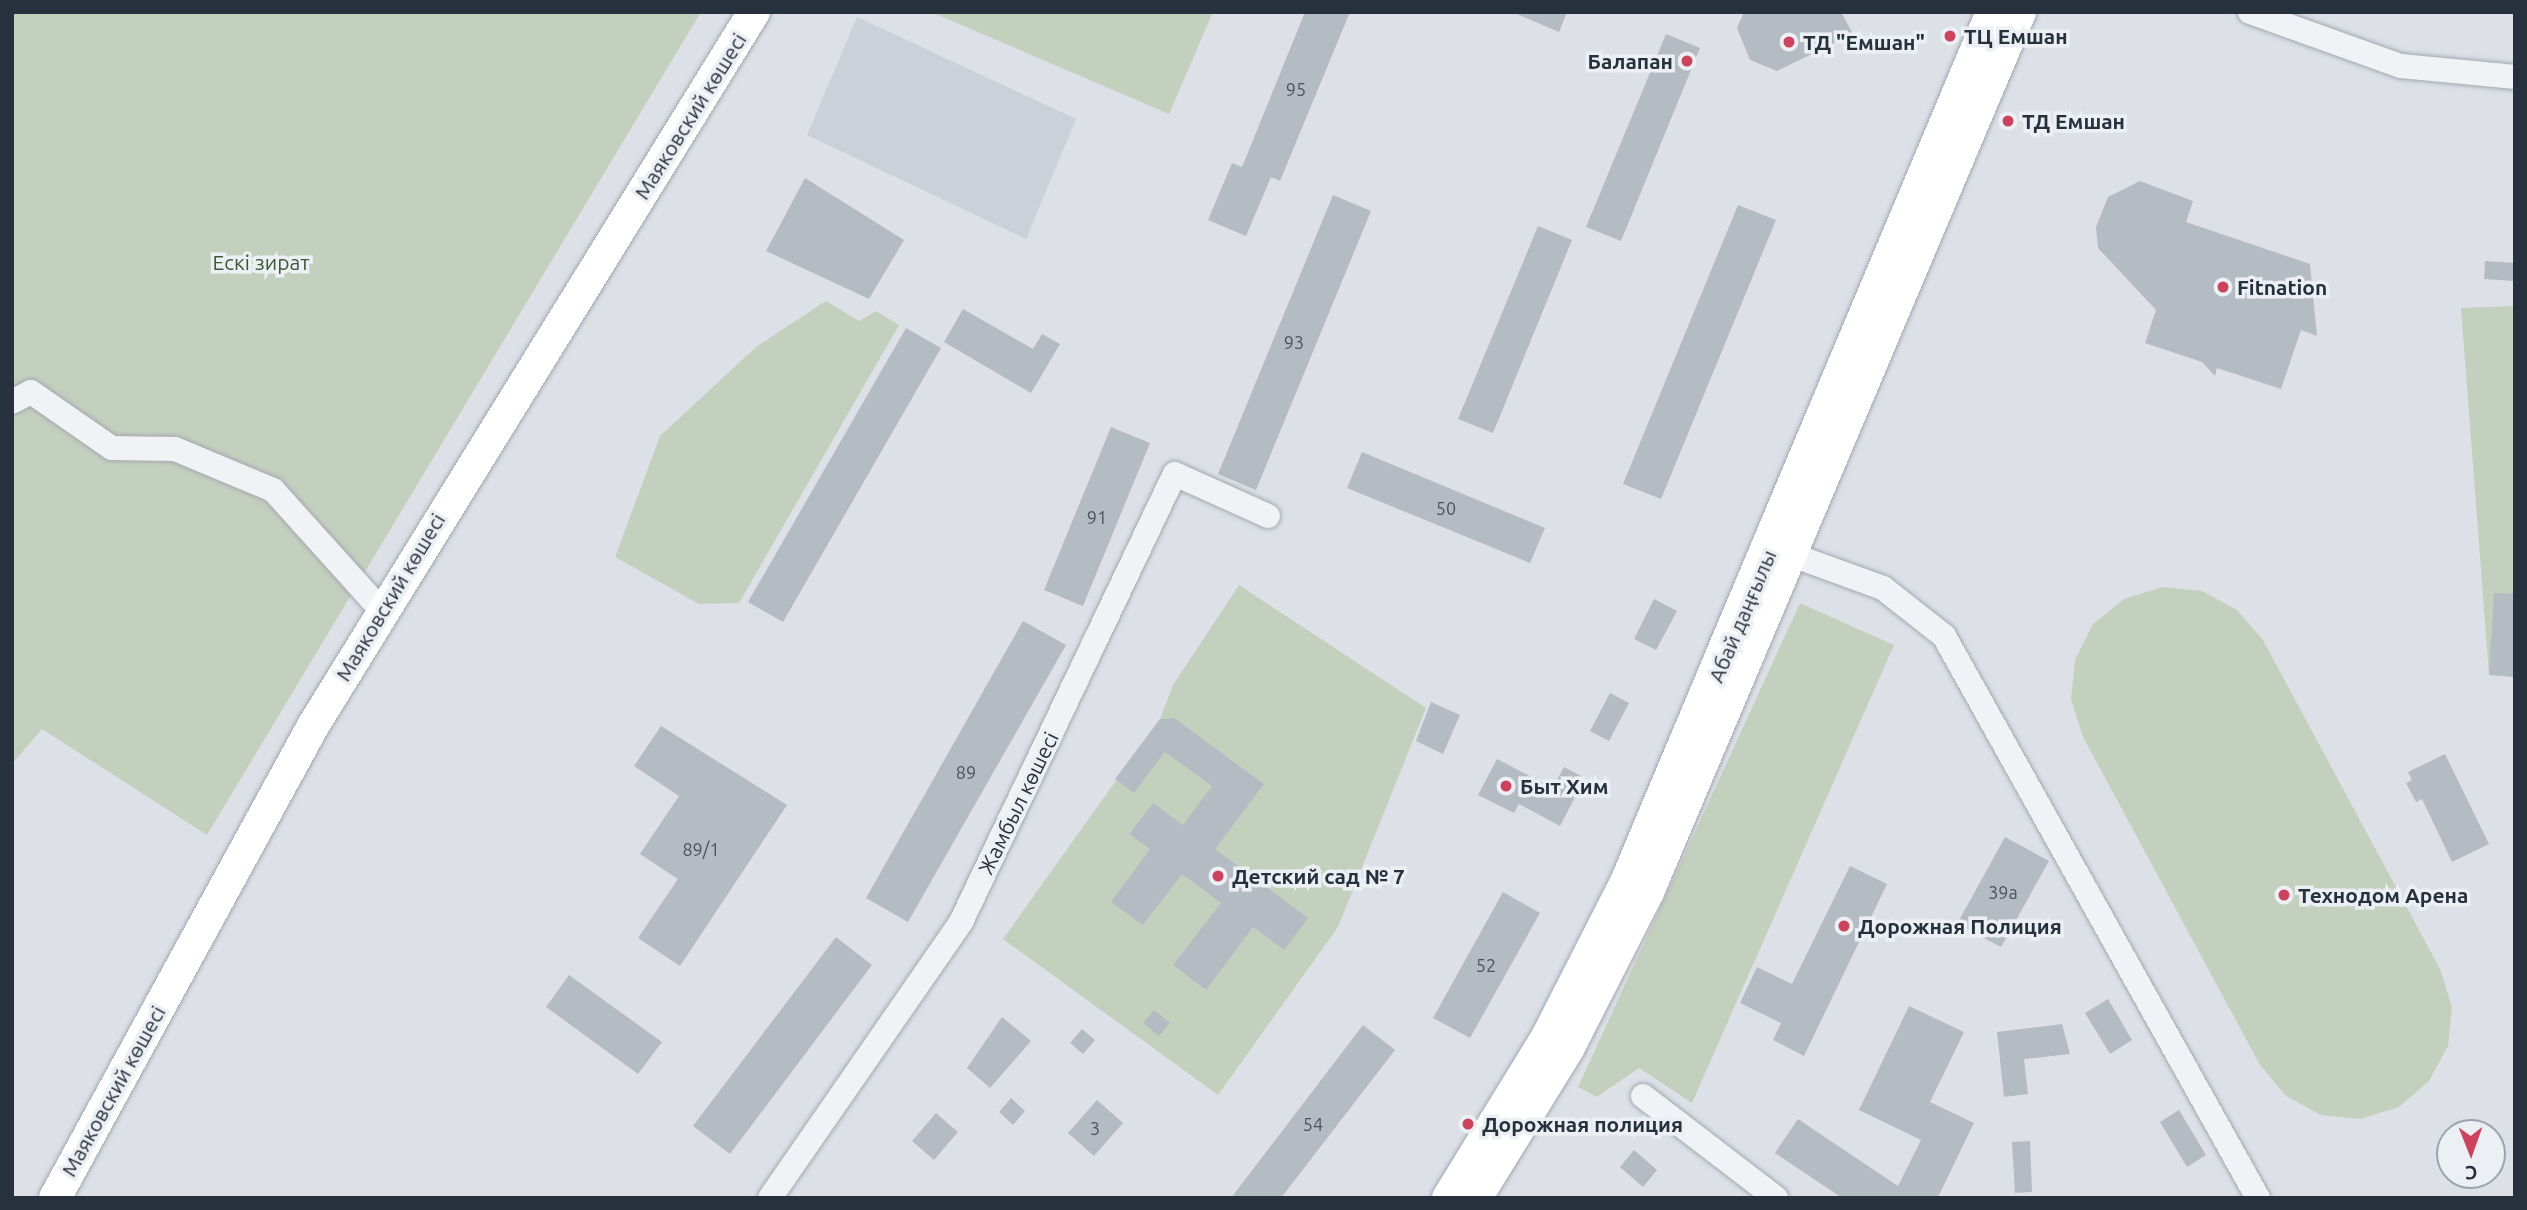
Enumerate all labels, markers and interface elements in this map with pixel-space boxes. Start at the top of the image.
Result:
place label: ТЦ Емшан [1964,23,2068,49]
street label: Маяковский көшесі [629,28,751,204]
marker: ТЦ Емшан [1942,28,1958,44]
place label: ТД "Емшан" [1803,29,1925,55]
marker: ТД "Емшан" [1781,34,1797,50]
place label: Балапан [1588,48,1673,74]
marker: Балапан [1679,53,1695,69]
house number: 95 [1286,78,1306,100]
place label: ТД Емшан [2022,108,2125,134]
marker: ТД Емшан [2000,113,2016,129]
park label: Ескі зират [212,249,310,275]
place label: Fitnation [2237,274,2327,300]
marker: Fitnation [2215,279,2231,295]
house number: 93 [1284,331,1304,353]
house number: 50 [1436,497,1456,519]
house number: 91 [1087,506,1107,528]
street label: Маяковский көшесі [330,509,450,685]
street label: Абай даңғылы [1703,546,1781,686]
street label: Жамбыл көшесі [973,728,1063,878]
house number: 89 [956,761,976,783]
place label: Быт Хим [1520,773,1608,799]
marker: Быт Хим [1498,778,1514,794]
house number: 89/1 [682,838,720,860]
place label: Детский сад № 7 [1232,863,1405,889]
marker: Детский сад № 7 [1210,868,1226,884]
house number: 39а [1988,881,2018,903]
place label: Технодом Арена [2298,882,2468,908]
marker: Технодом Арена [2276,887,2292,903]
place label: Дорожная Полиция [1858,913,2062,939]
marker: Дорожная Полиция [1836,918,1852,934]
house number: 52 [1476,954,1496,976]
street label: Маяковский көшесі [56,1001,170,1181]
place label: Дорожная полиция [1482,1111,1683,1137]
house number: 54 [1303,1113,1323,1135]
marker: Дорожная полиция [1460,1116,1476,1132]
house number: 3 [1090,1117,1100,1139]
north arrow [2436,1119,2506,1189]
text: С [2465,1162,2478,1184]

